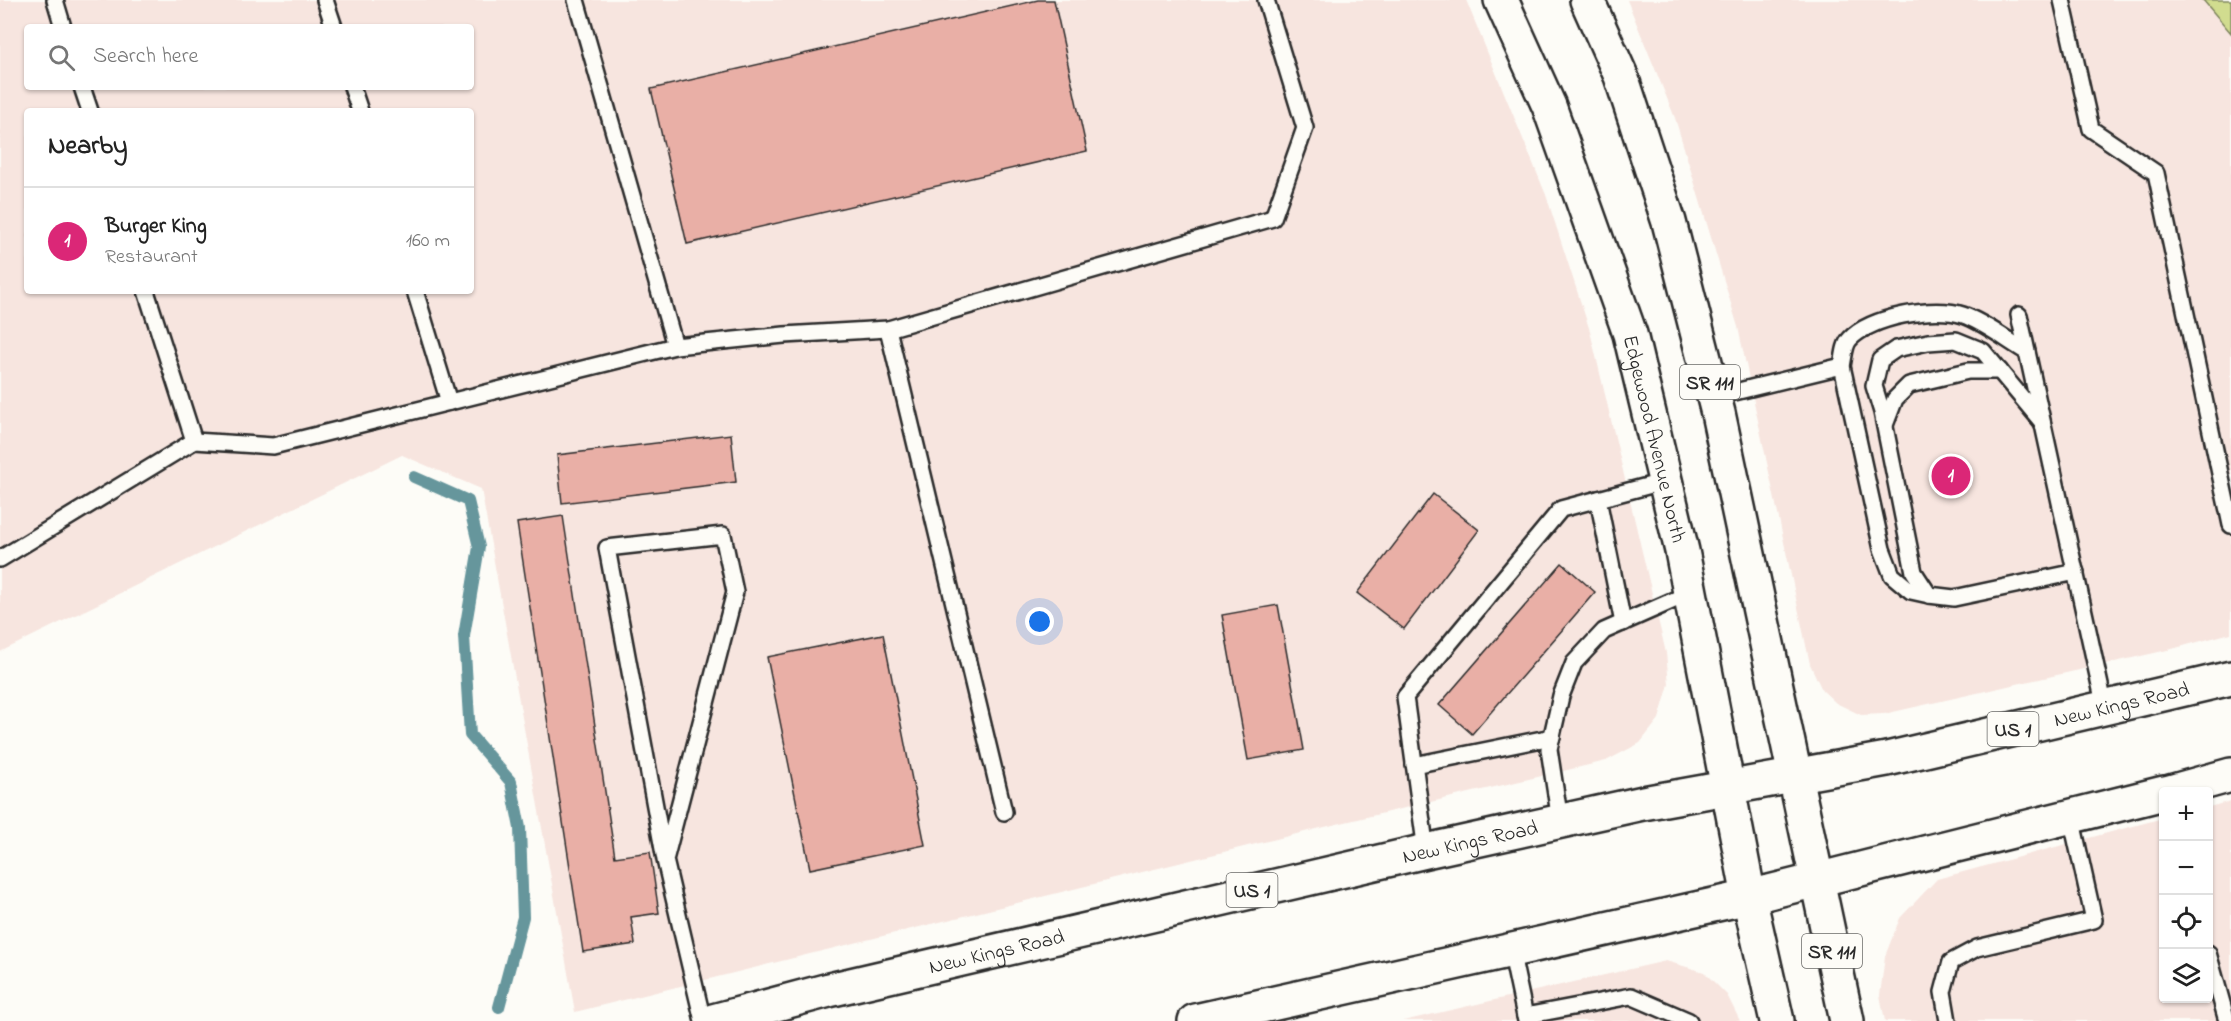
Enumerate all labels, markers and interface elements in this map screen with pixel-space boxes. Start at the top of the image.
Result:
search box [24,24,474,90]
icon: search [45,41,78,74]
text: Search here [93,41,198,73]
text: Nearby [48,128,127,166]
text: Burger King [105,211,207,243]
text: 1 [64,227,71,256]
text: 160 m [406,227,450,256]
text: Restaurant [105,243,198,272]
street label: Edgewood Avenue North [1614,332,1693,546]
road number: SR 111 [1680,365,1740,399]
pin: 1 [1932,454,1970,498]
your location [1025,607,1054,636]
street label: New Kings Road [2051,675,2193,736]
road number: US 1 [1988,712,2038,746]
map controls [2159,787,2213,1003]
button: + [2159,787,2213,841]
street label: New Kings Road [1400,814,1541,873]
button: − [2159,841,2213,895]
road number: US 1 [1226,873,1278,907]
button: locate [2159,895,2213,949]
street label: New Kings Road [926,923,1068,983]
road number: SR 111 [1802,934,1862,968]
button: layers [2159,949,2213,1003]

